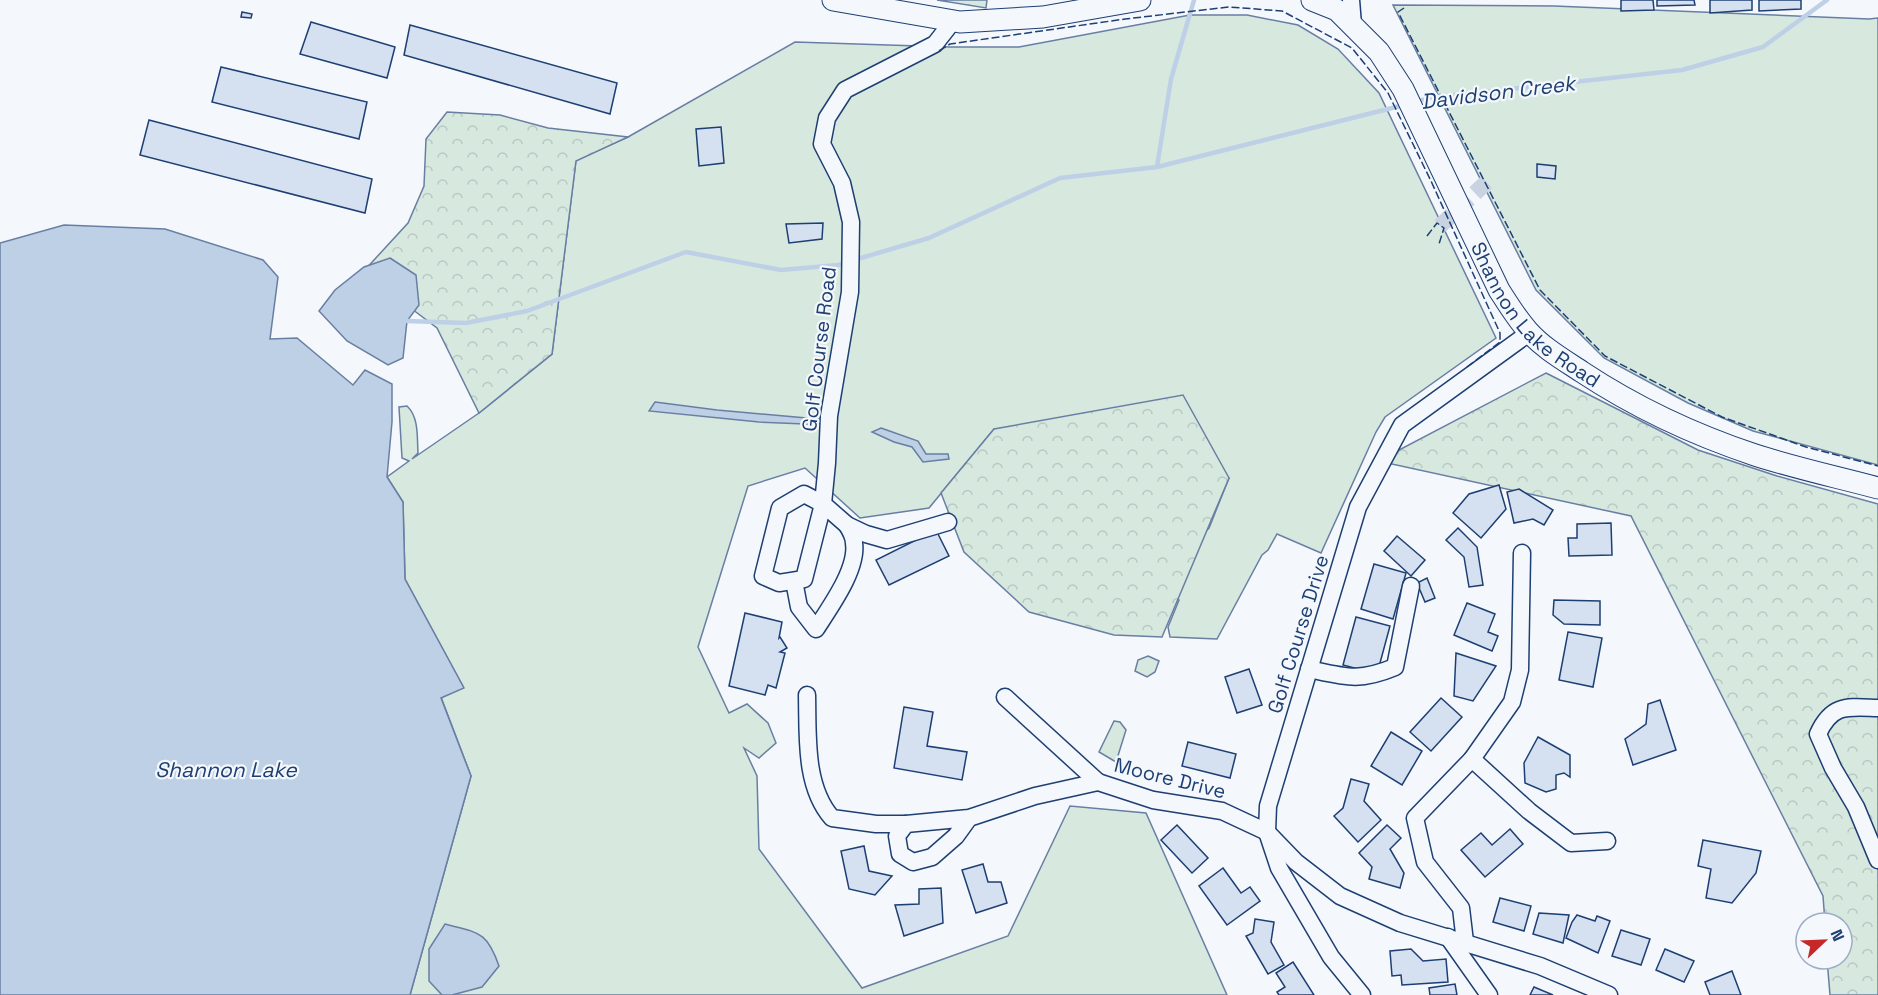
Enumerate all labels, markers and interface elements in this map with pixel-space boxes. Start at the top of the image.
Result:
water label: Davidson Creek [1419,69,1579,115]
street label: Shannon Lake Road [1465,238,1605,393]
street label: Golf Course Road [796,265,842,433]
street label: Golf Course Drive [1261,551,1335,717]
street label: Moore Drive [1112,752,1228,804]
water label: Shannon Lake [155,756,298,783]
north arrow [1794,911,1854,971]
text: N [1826,926,1849,944]

